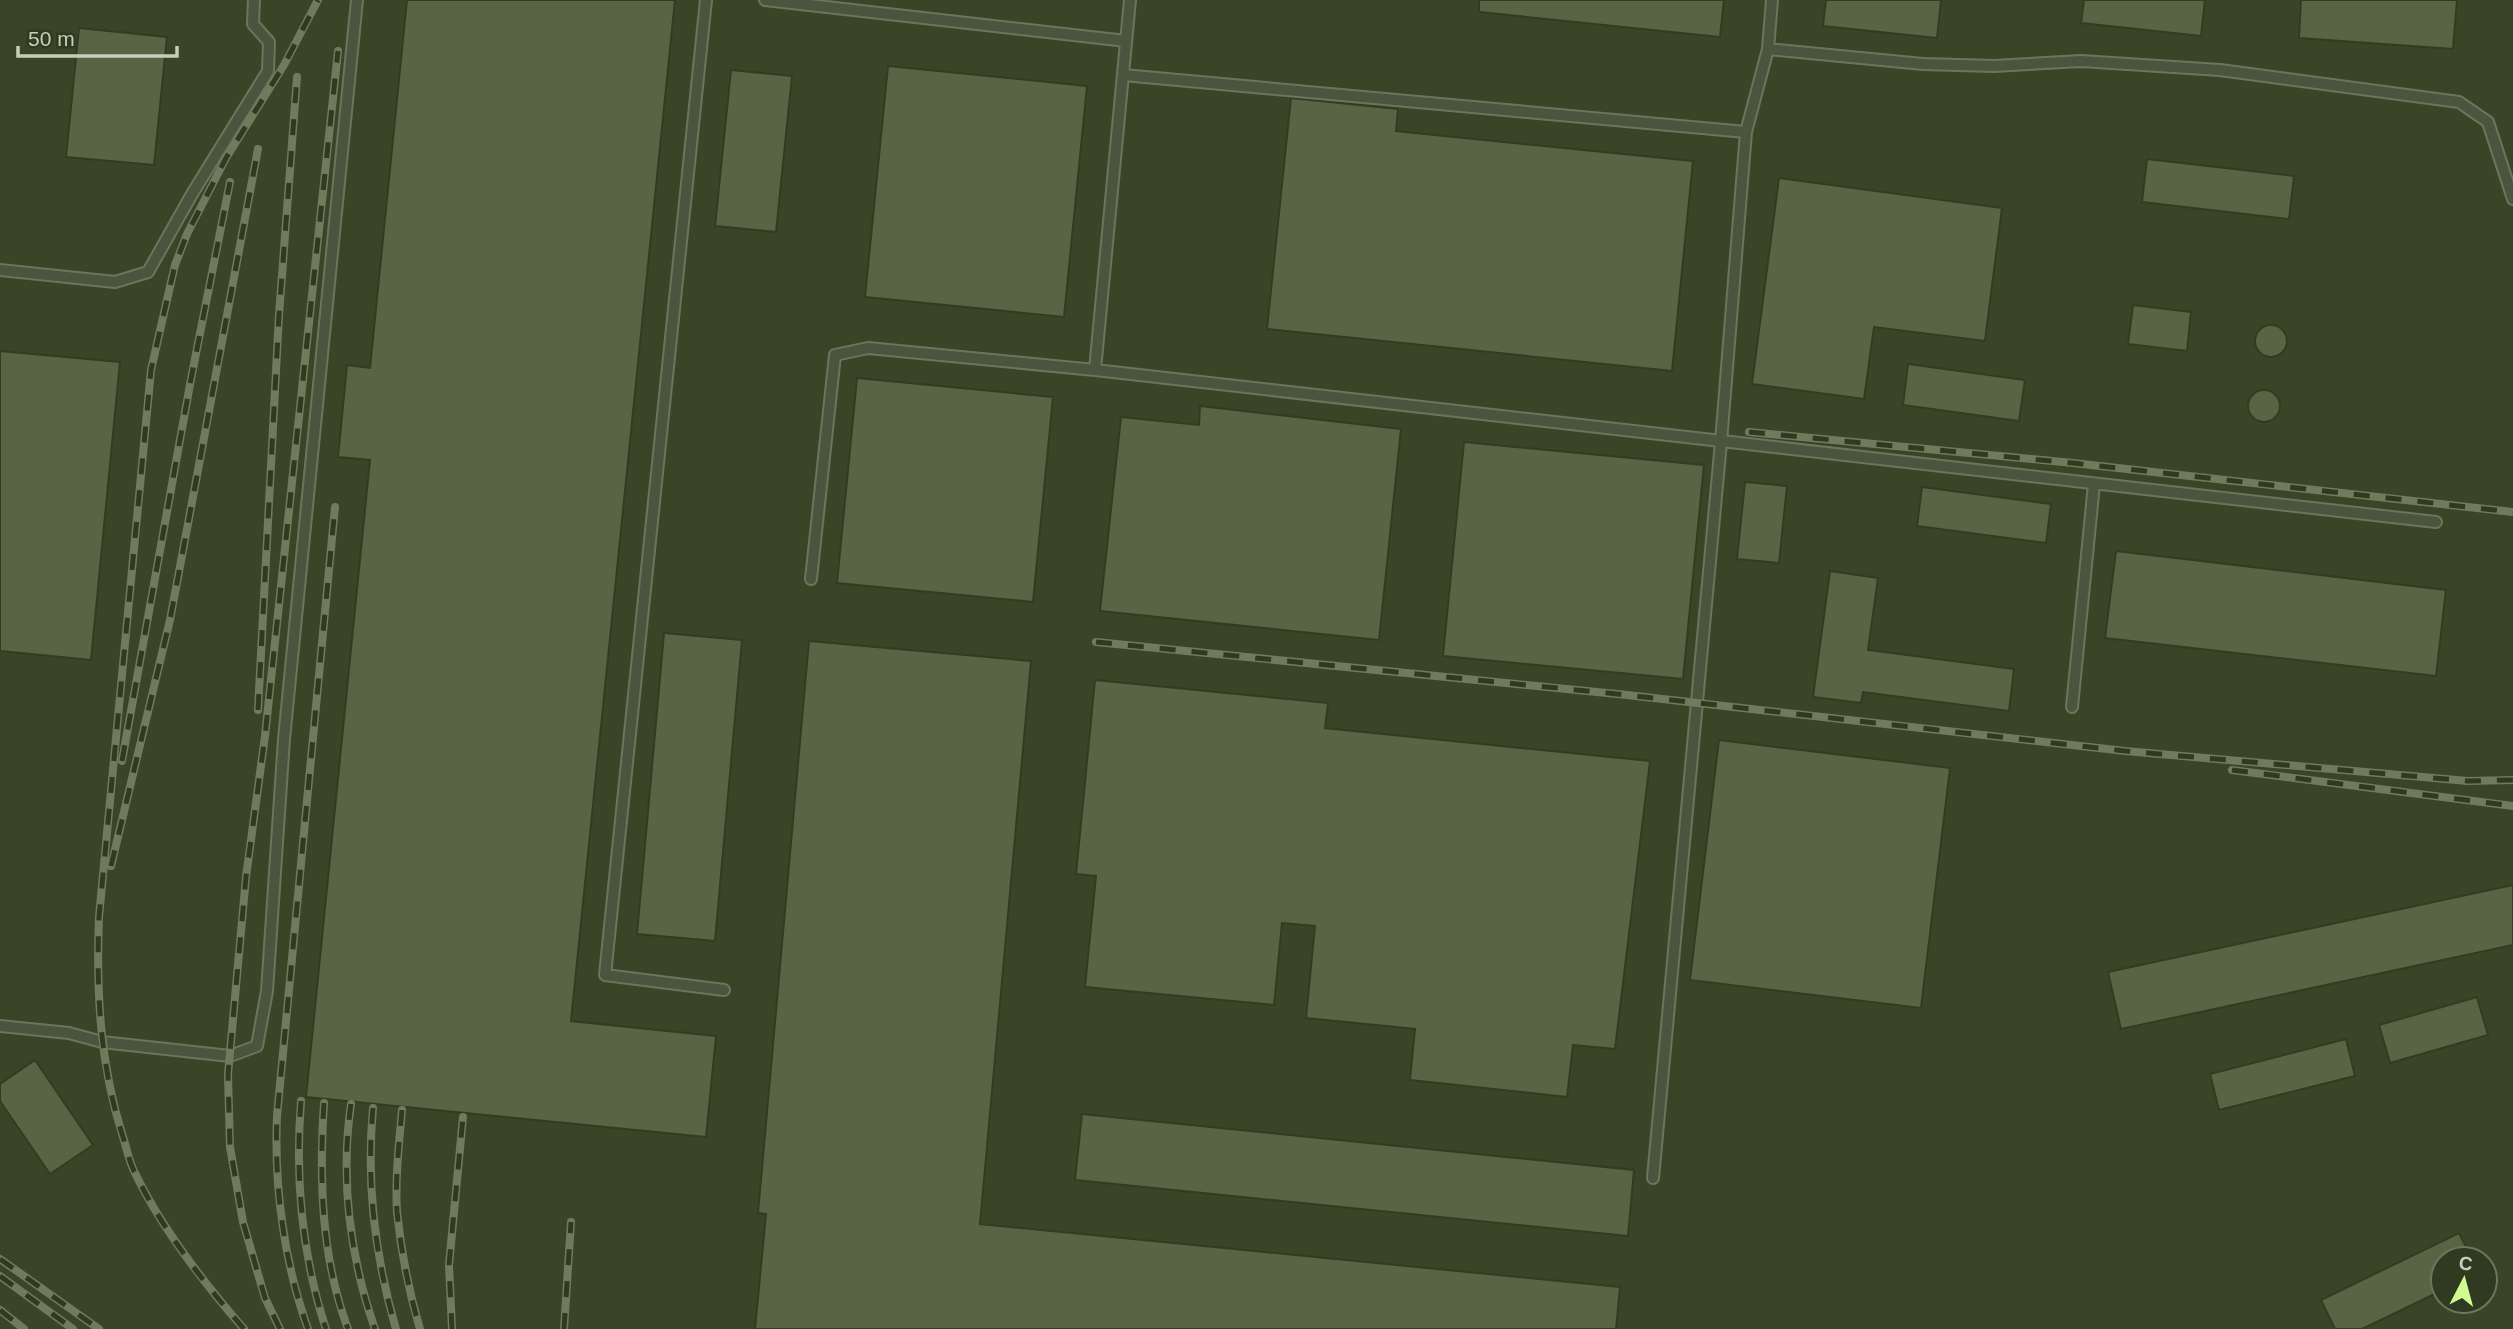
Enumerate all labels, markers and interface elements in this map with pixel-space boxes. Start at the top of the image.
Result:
scale bar [18,14,177,58]
text: 50 m [28,27,75,50]
north arrow [2429,1245,2499,1315]
text: С [2458,1252,2474,1275]

